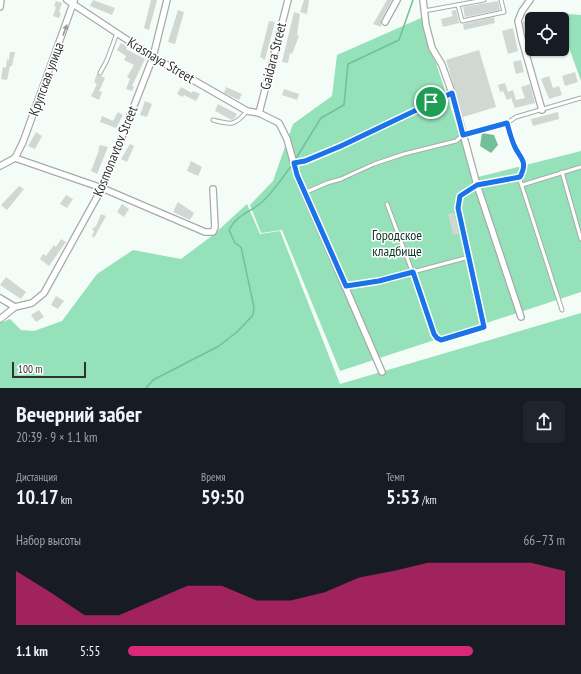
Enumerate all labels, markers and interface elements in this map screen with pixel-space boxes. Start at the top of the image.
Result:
map controls [525,12,569,56]
button: locate [525,12,569,56]
street label: Gaidara Street [256,20,290,91]
one-way arrow [62,24,68,36]
street label: Krasnaya Street [124,33,198,87]
street label: Крупская улица [24,40,68,118]
pin [414,85,448,119]
icon: arrive [420,91,442,113]
street label: Kosmonavtov Street [89,103,141,199]
park label: Городское кладбище [372,226,422,260]
scale bar [12,360,86,379]
text: 100 m [18,362,42,376]
text: Вечерний забег [16,400,142,428]
button: share [523,401,565,443]
text: 20:39 · 9 × 1.1 km [16,429,97,446]
text: Дистанция [16,470,57,484]
text: Время [201,470,226,484]
text: Темп [386,470,405,484]
text: 10.17 [16,484,58,510]
text: 59:50 [201,484,244,510]
text: 5:53 [386,484,420,510]
text: km [58,493,72,507]
text: /km [420,493,437,507]
text: Набор высоты [16,532,81,549]
text: 66–73 m [523,532,565,549]
text: 1.1 km [16,643,48,660]
text: 5:55 [80,643,100,660]

